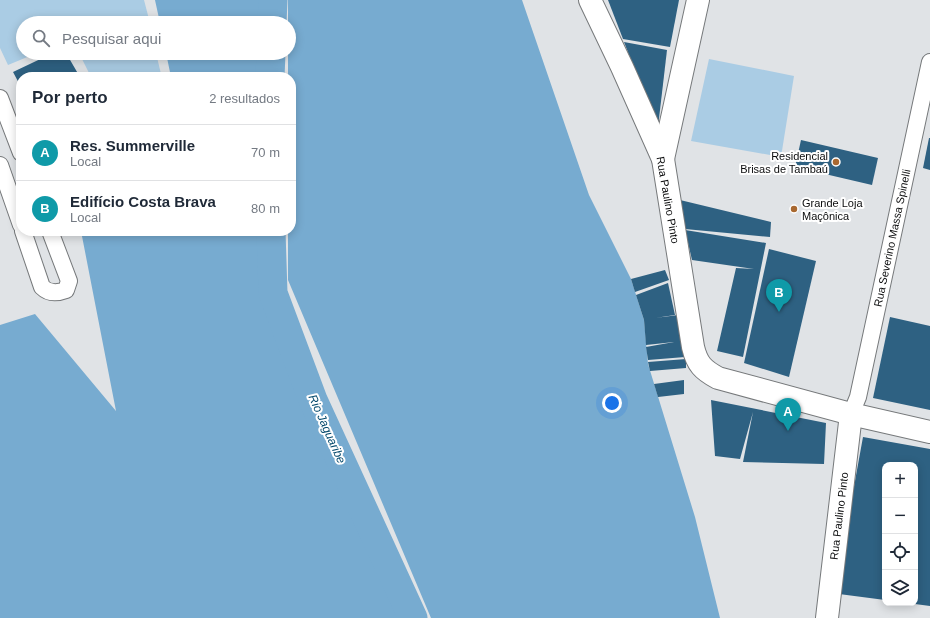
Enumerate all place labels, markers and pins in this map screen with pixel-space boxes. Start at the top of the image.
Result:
place label: Residencial Brisas de Tambaú [740,150,828,175]
marker: Residencial Brisas de Tambaú [831,157,841,167]
place label: Grande Loja Maçônica [802,197,863,222]
marker: Grande Loja Maçônica [789,204,799,214]
pin: B [766,279,792,312]
pin: A [775,398,801,431]

